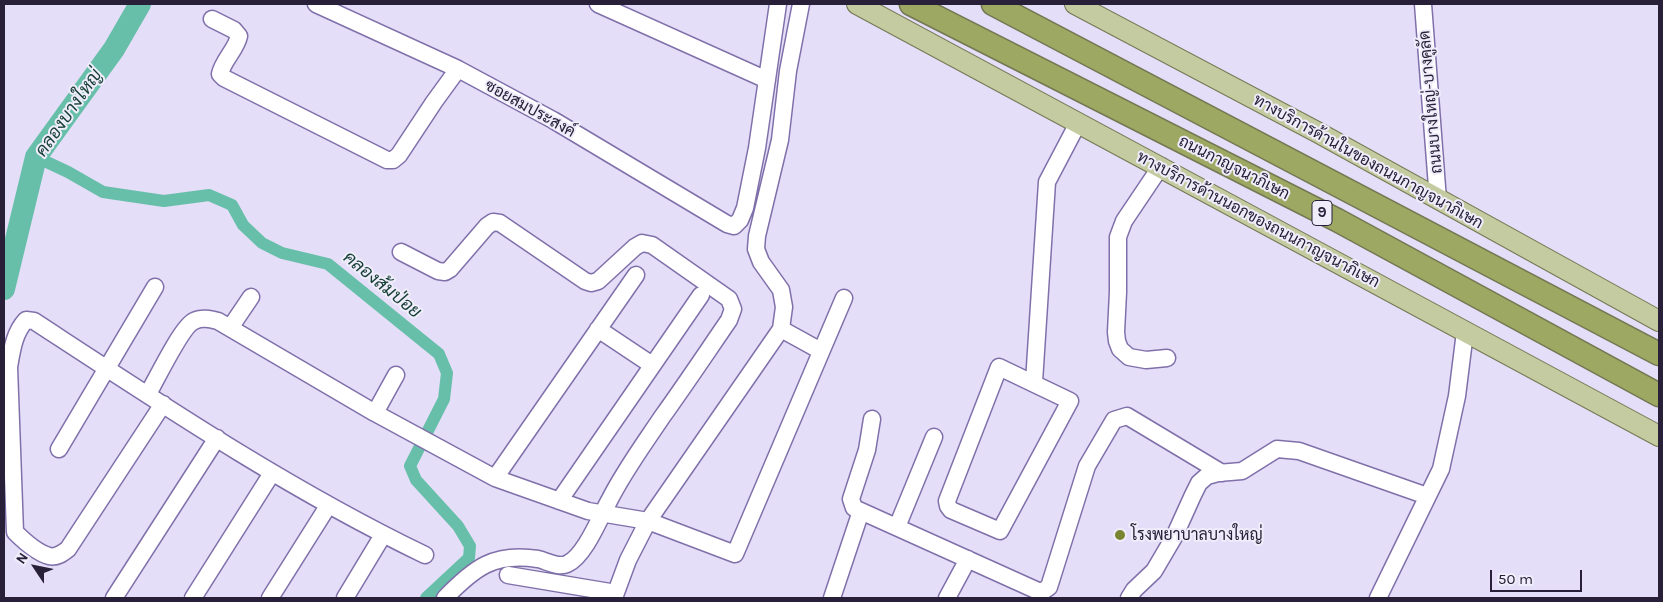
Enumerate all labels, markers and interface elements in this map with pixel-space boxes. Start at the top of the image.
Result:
street label: ถนนบางใหญ่-บางคูลัด [1415,30,1447,174]
water label: คลองบางใหญ่ [31,65,107,161]
street label: ซอยสมประสงค์ [481,76,579,142]
street label: ทางบริการด้านในของถนนกาญจนาภิเษก [1250,91,1486,233]
street label: ถนนกาญจนาภิเษก [1175,132,1293,204]
street label: ทางบริการด้านนอกของถนนกาญจนาภิเษก [1133,148,1383,292]
road number: 9 [1312,200,1332,226]
water label: คลองส้มป่อย [339,247,425,323]
place label: โรงพยาบาลบางใหญ่ [1131,525,1263,545]
marker: โรงพยาบาลบางใหญ่ [1113,528,1127,542]
north arrow [10,542,60,592]
text: N [12,549,32,567]
scale bar [1493,560,1586,592]
text: 50 m [1498,570,1533,588]

